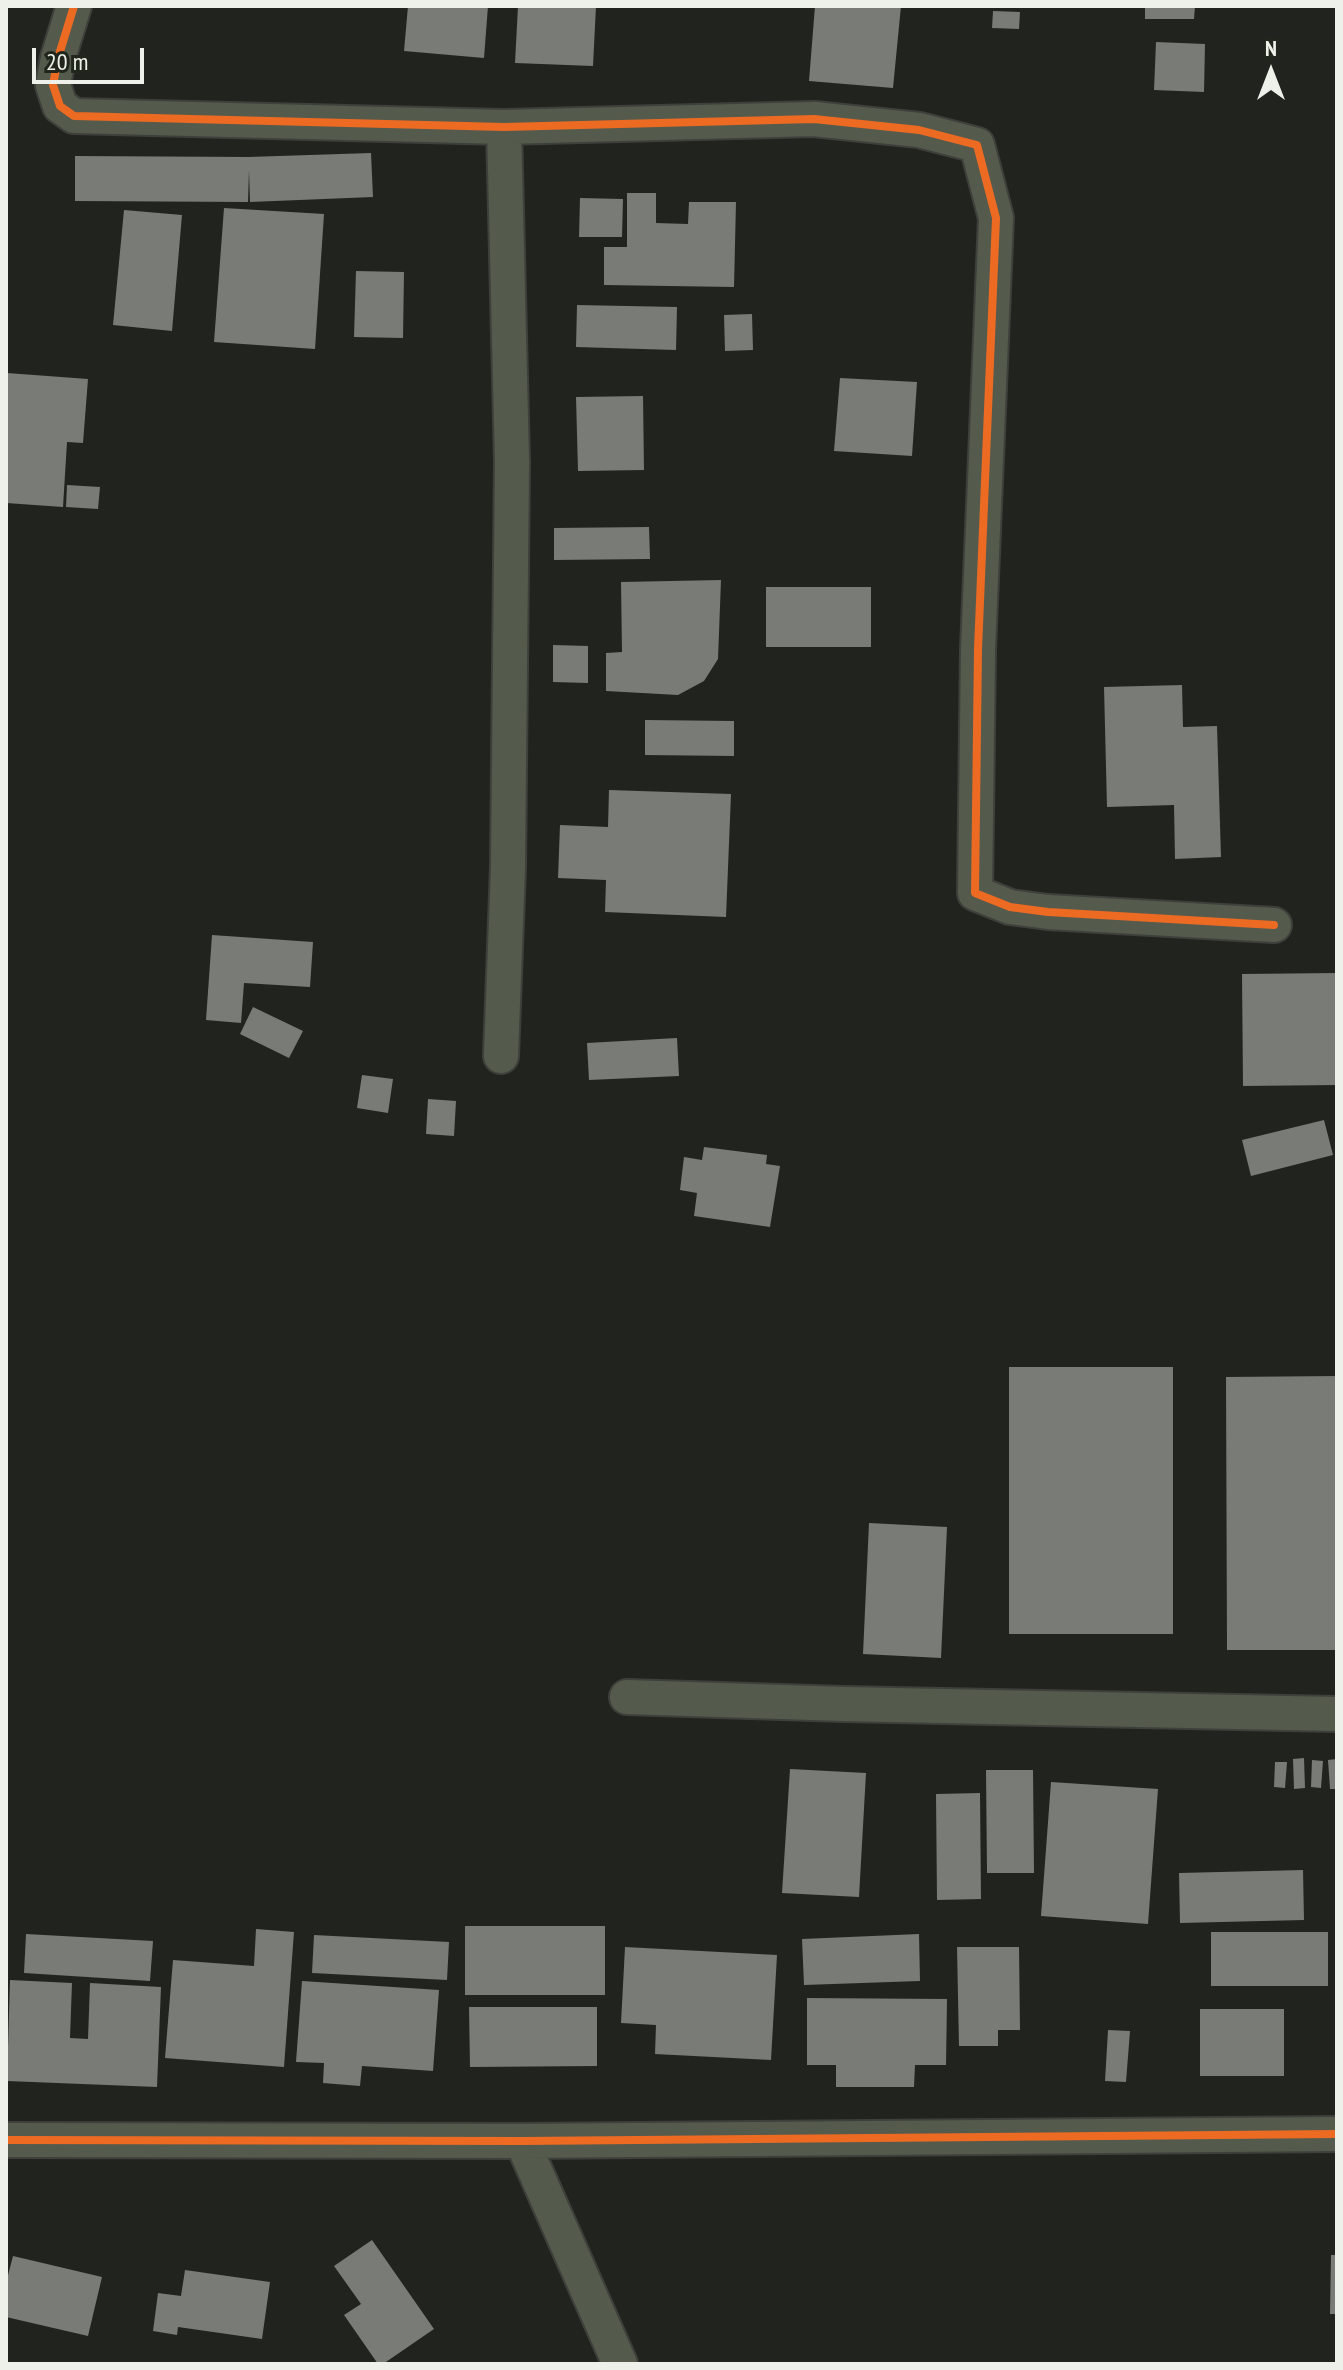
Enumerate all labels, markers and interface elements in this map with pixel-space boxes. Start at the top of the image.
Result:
scale bar [36,32,148,82]
north arrow [1231,32,1311,112]
text: N [1265,34,1277,62]
text: 20 m [46,46,88,77]

